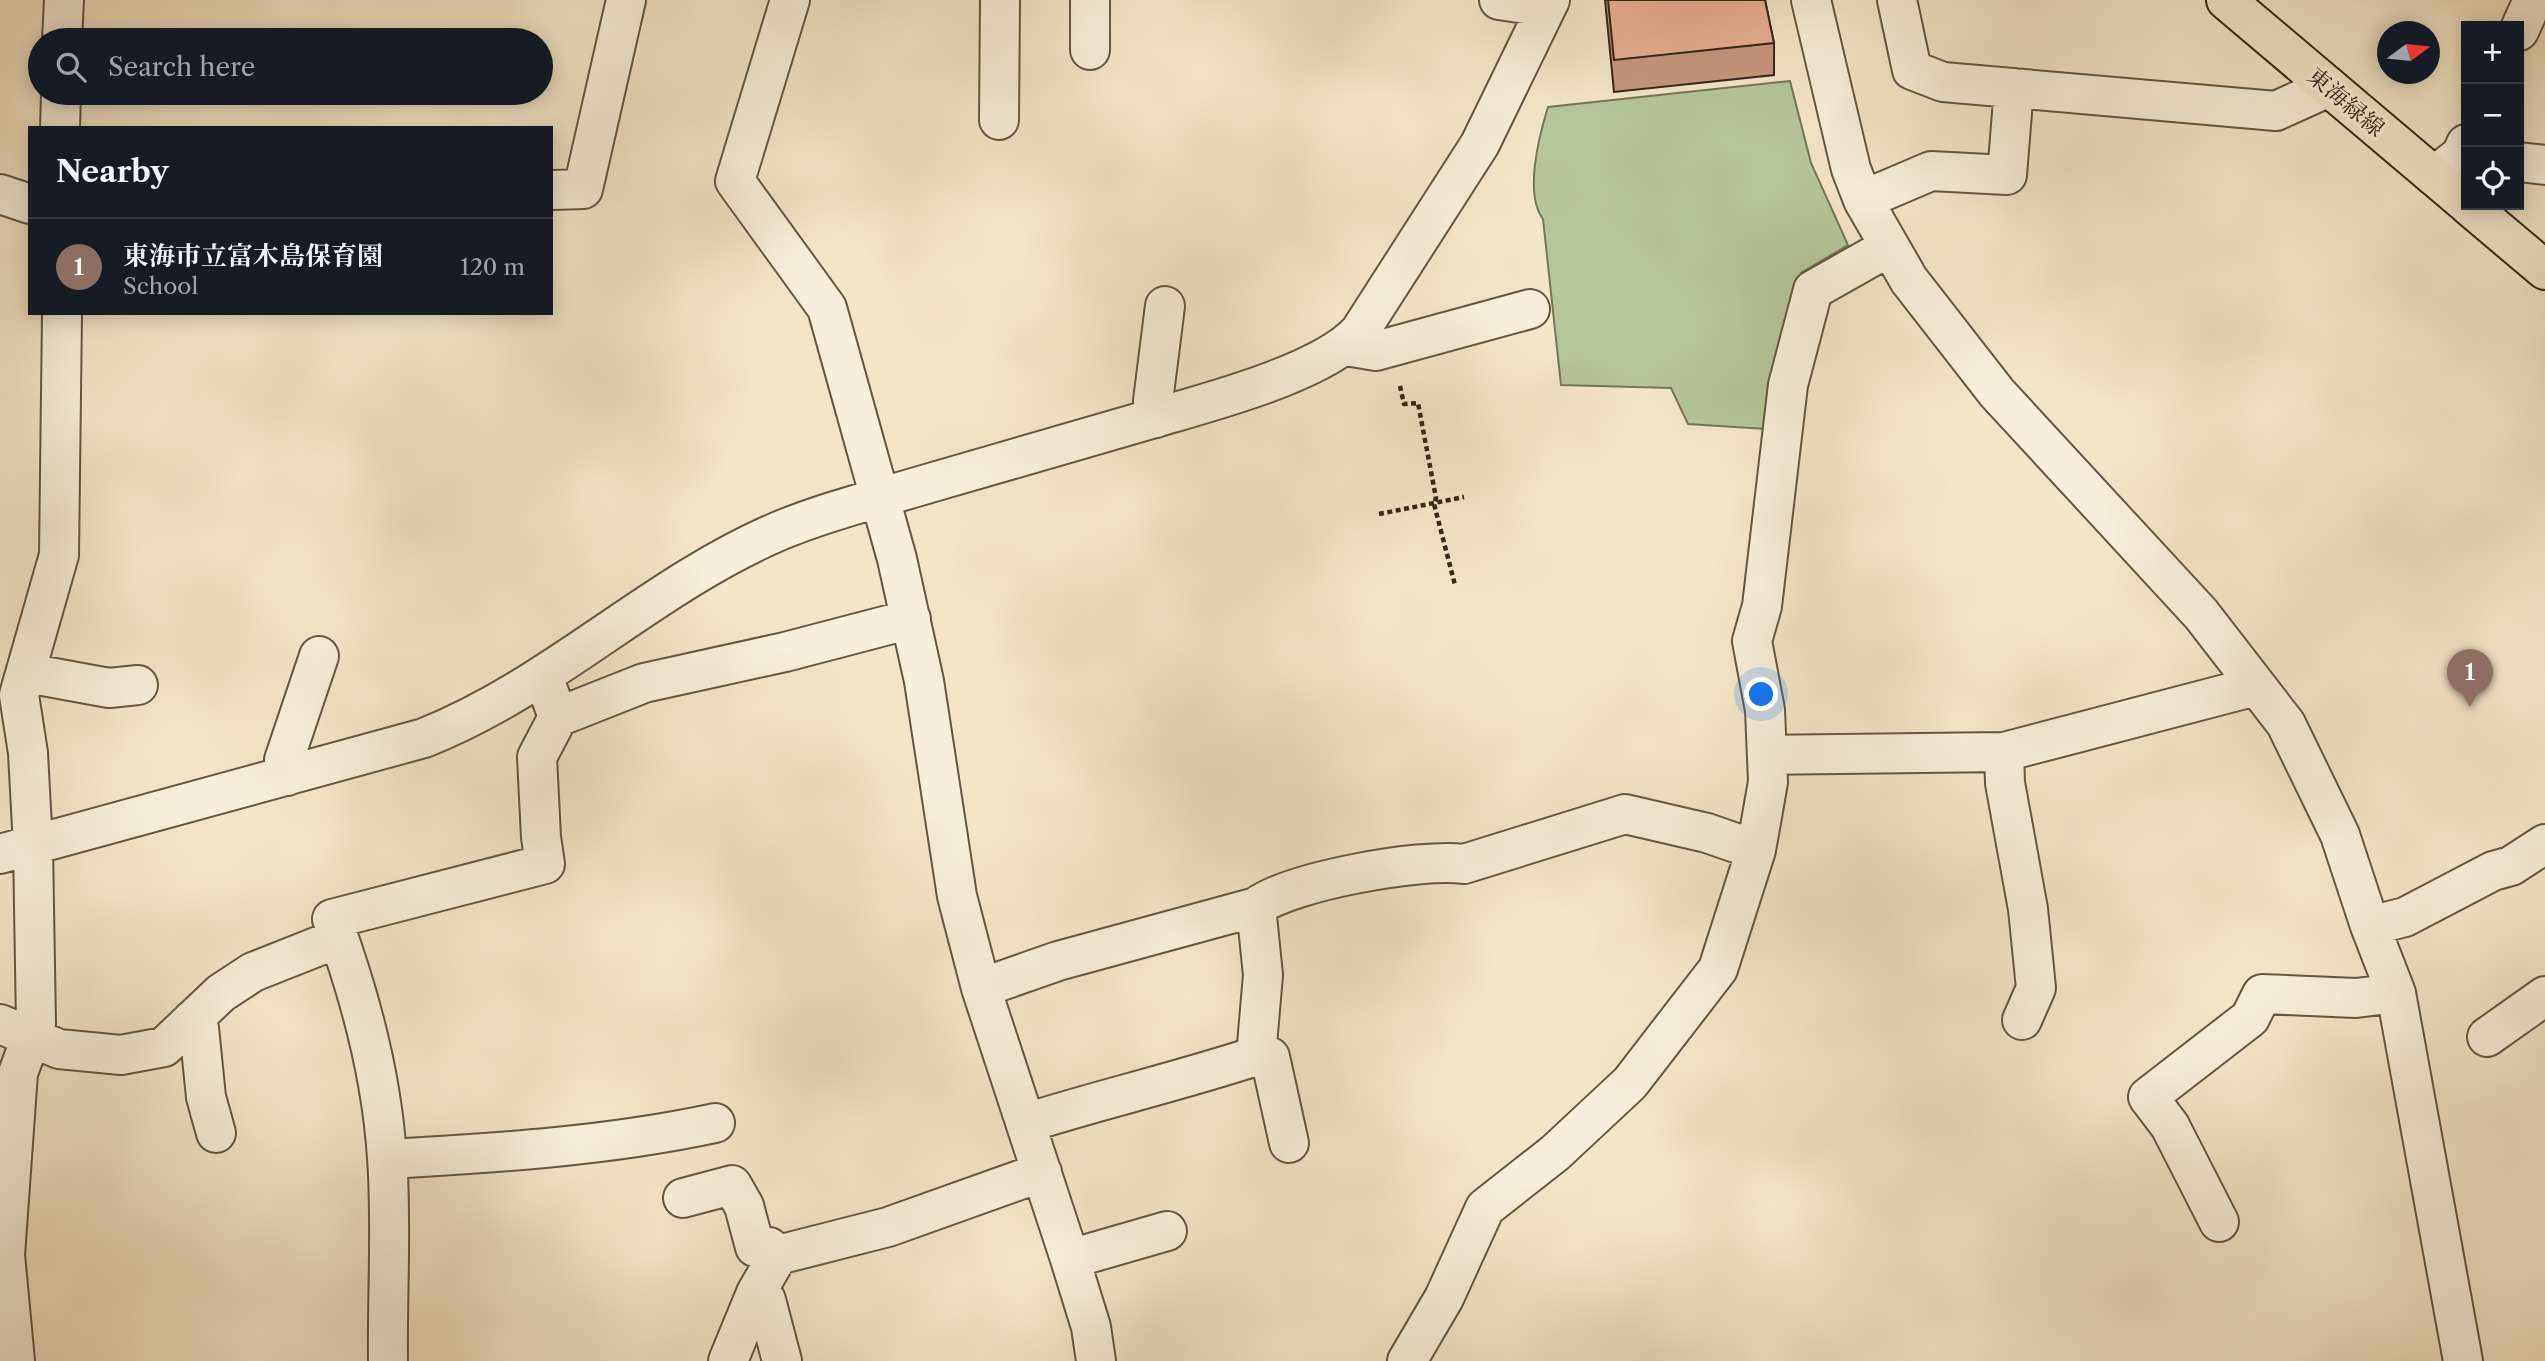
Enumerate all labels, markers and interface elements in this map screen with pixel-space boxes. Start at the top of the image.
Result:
north arrow [2377,21,2440,84]
map controls [2461,21,2524,210]
button: + [2461,21,2524,84]
search box [28,28,553,105]
icon: search [52,48,90,86]
text: Search here [108,51,255,83]
street label: 東海緑線 [2302,62,2390,142]
button: − [2461,84,2524,147]
button: locate [2461,147,2524,210]
text: Nearby [56,153,169,190]
text: 東海市立富木島保育園 [123,240,383,272]
text: 1 [74,253,84,281]
text: 120 m [460,253,525,281]
text: School [123,272,198,300]
pin: 1 [2447,649,2493,707]
your location [1744,677,1778,711]

